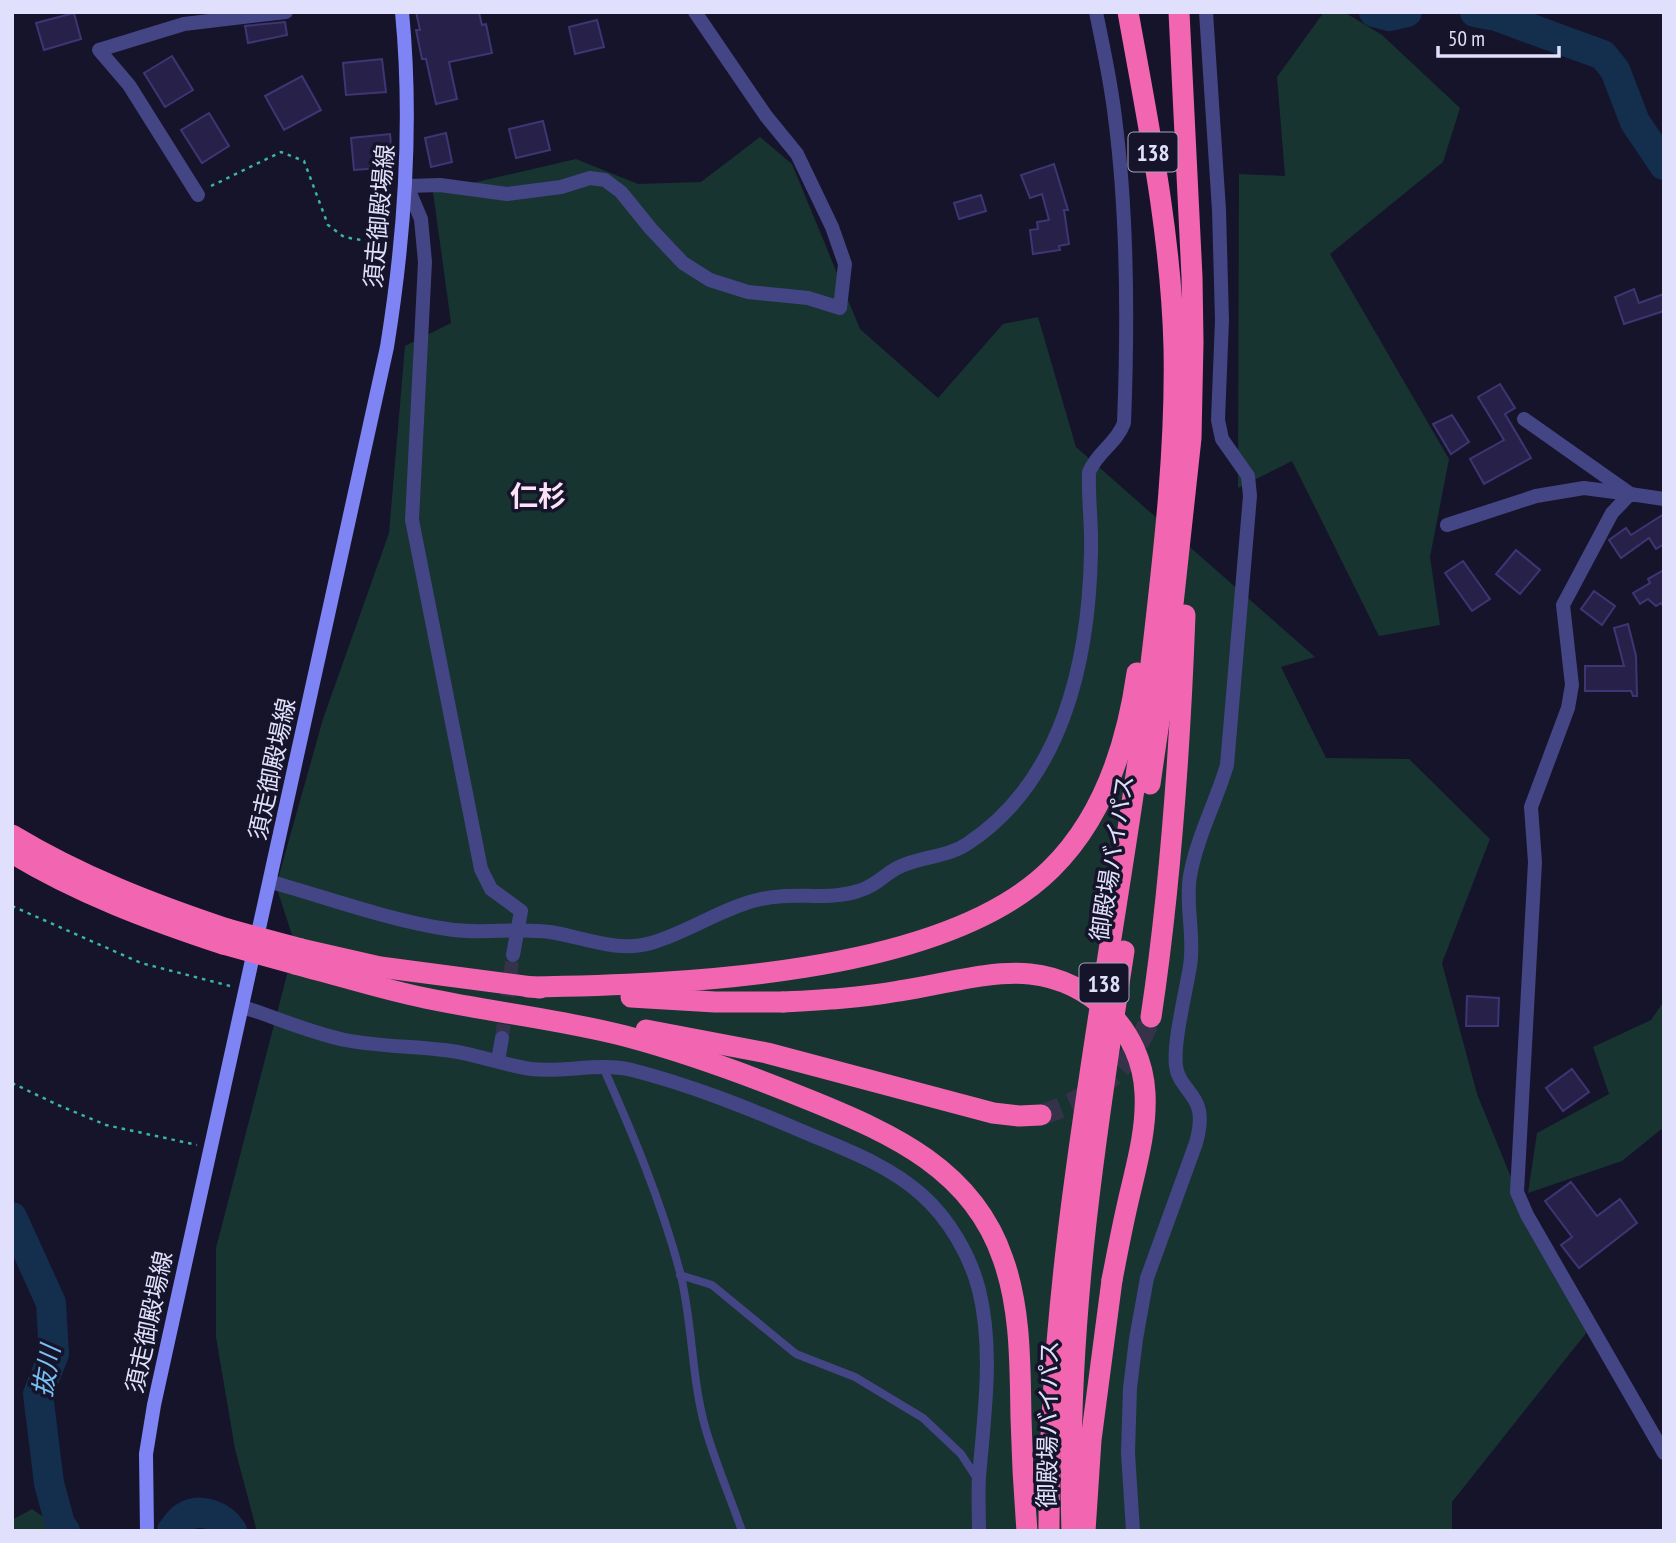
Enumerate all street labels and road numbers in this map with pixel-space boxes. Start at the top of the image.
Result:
road number: 138 [1128,132,1178,172]
street label: 須走御殿場線 [357,143,401,289]
street label: 須走御殿場線 [242,695,302,843]
street label: 御殿場バイパス [1084,773,1140,943]
road number: 138 [1080,964,1128,1002]
street label: 須走御殿場線 [119,1248,179,1396]
street label: 御殿場バイパス [1031,1340,1065,1508]

